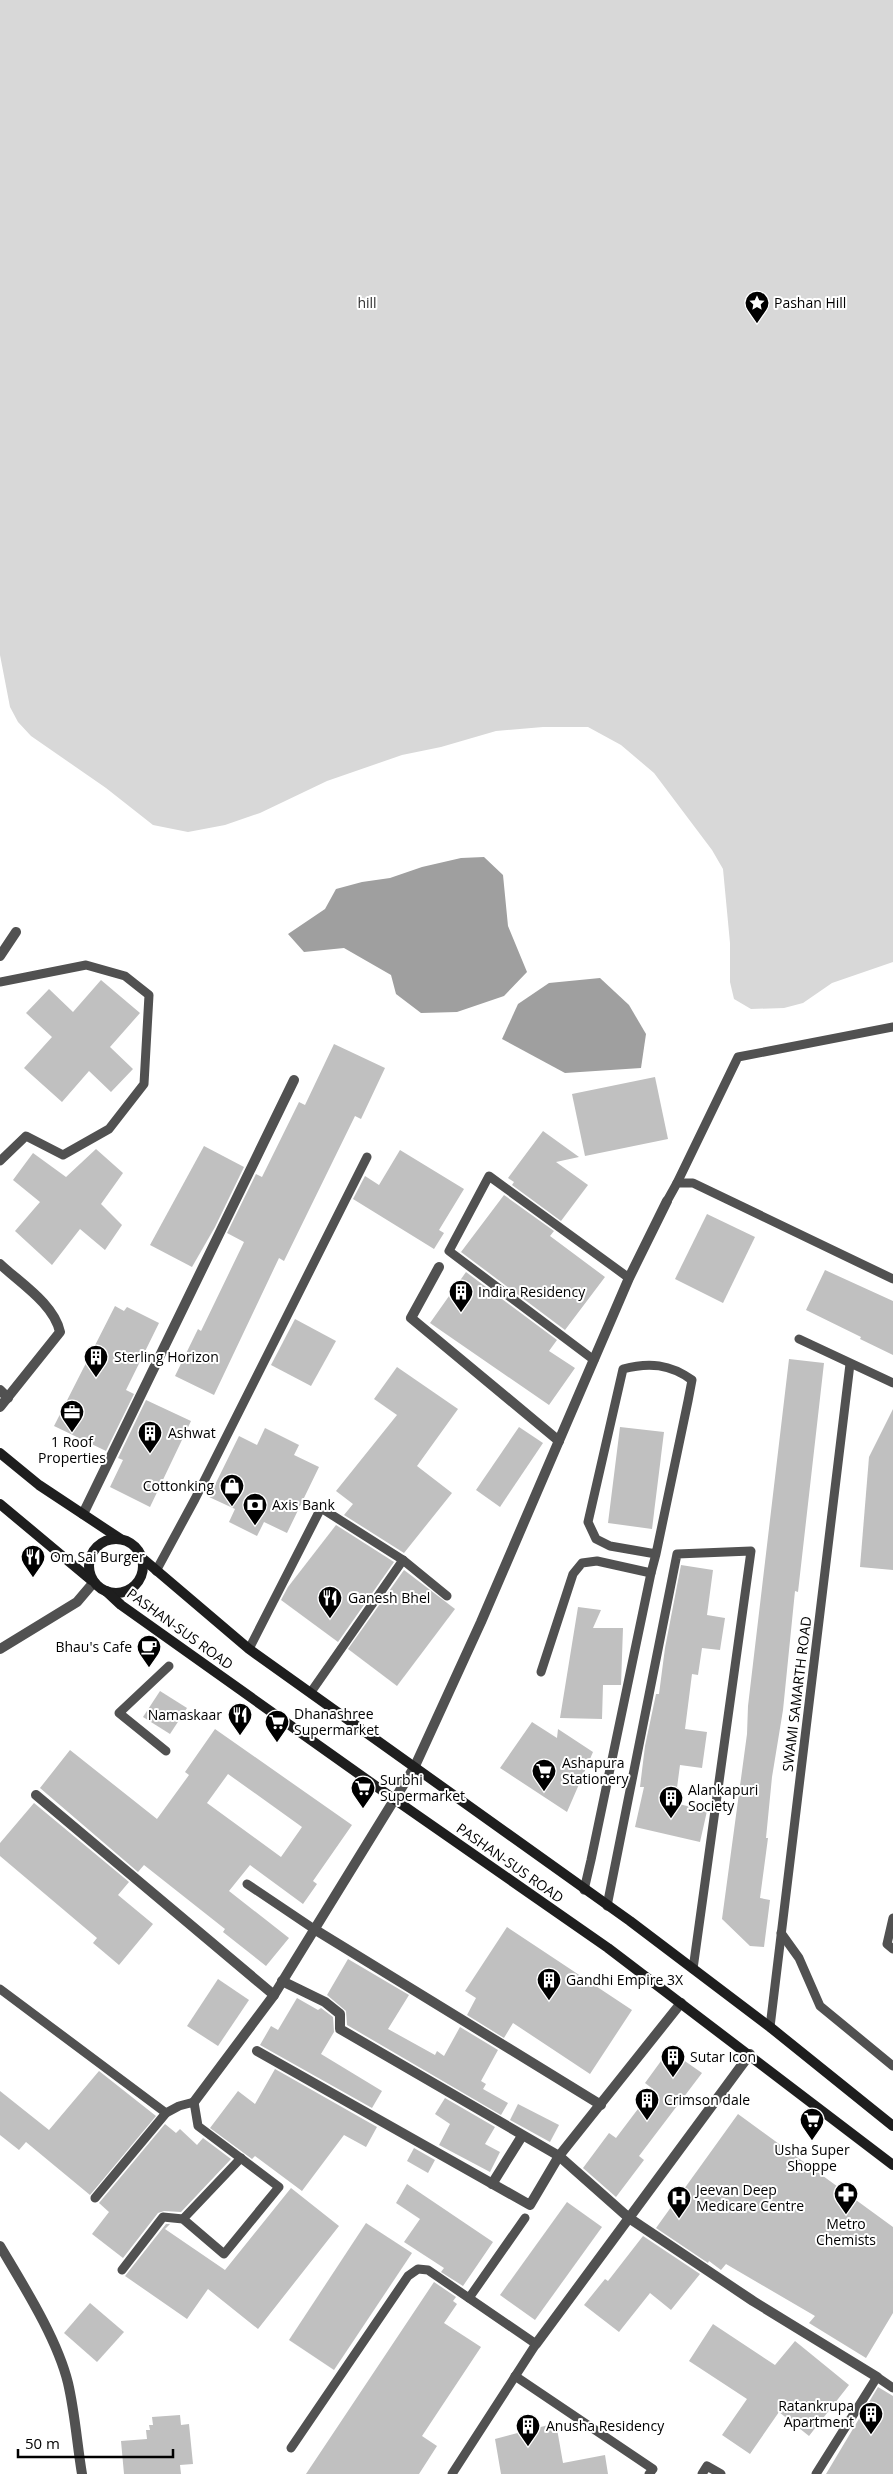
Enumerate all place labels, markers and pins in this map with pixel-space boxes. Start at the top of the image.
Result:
place icon: Pashan Hill [744,290,770,324]
place label: Pashan Hill [774,293,846,312]
building icon: Indira Residency [448,1279,474,1313]
place label: Indira Residency [478,1282,586,1301]
building icon: Sterling Horizon [83,1344,109,1378]
place label: Sterling Horizon [114,1347,219,1366]
office icon: 1 Roof Properties [59,1399,85,1433]
building icon: Ashwat [137,1420,163,1454]
place label: Ashwat [168,1423,216,1442]
place label: 1 Roof Properties [38,1432,106,1467]
shop icon: Cottonking [219,1473,245,1507]
place label: Cottonking [143,1476,214,1495]
bank icon: Axis Bank [242,1492,268,1526]
place label: Axis Bank [272,1495,335,1514]
restaurant icon: Om Sai Burger [20,1544,46,1578]
place label: Om Sai Burger [50,1547,145,1566]
restaurant icon: Ganesh Bhel [317,1585,343,1619]
place label: Ganesh Bhel [348,1588,430,1607]
cafe icon: Bhau's Cafe [136,1634,162,1668]
place label: Bhau's Cafe [55,1637,132,1656]
restaurant icon: Namaskaar [227,1702,253,1736]
place label: Dhanashree Supermarket [294,1704,379,1739]
place label: Namaskaar [148,1705,222,1724]
supermarket icon: Dhanashree Supermarket [264,1709,290,1743]
place label: Ashapura Stationery [562,1753,630,1788]
supermarket icon: Ashapura Stationery [531,1758,557,1792]
place label: Surbhi Supermarket [380,1770,465,1805]
supermarket icon: Surbhi Supermarket [350,1775,376,1809]
place label: Alankapuri Society [688,1780,758,1815]
building icon: Alankapuri Society [658,1785,684,1819]
building icon: Gandhi Empire 3X [536,1967,562,2001]
place label: Gandhi Empire 3X [566,1970,684,1989]
building icon: Sutar Icon [660,2044,686,2078]
place label: Sutar Icon [690,2047,756,2066]
building icon: Crimson dale [634,2087,660,2121]
place label: Crimson dale [664,2090,750,2109]
supermarket icon: Usha Super Shoppe [799,2107,825,2141]
place label: Usha Super Shoppe [774,2140,850,2175]
place label: Jeevan Deep Medicare Centre [694,2180,804,2215]
pharmacy icon: Metro Chemists [833,2181,859,2215]
hospital icon: Jeevan Deep Medicare Centre [666,2185,692,2219]
place label: Metro Chemists [816,2214,876,2249]
place label: Ratankrupa Apartment [778,2396,854,2431]
building icon: Ratankrupa Apartment [858,2401,884,2435]
building icon: Anusha Residency [515,2413,541,2447]
place label: Anusha Residency [546,2416,665,2435]

